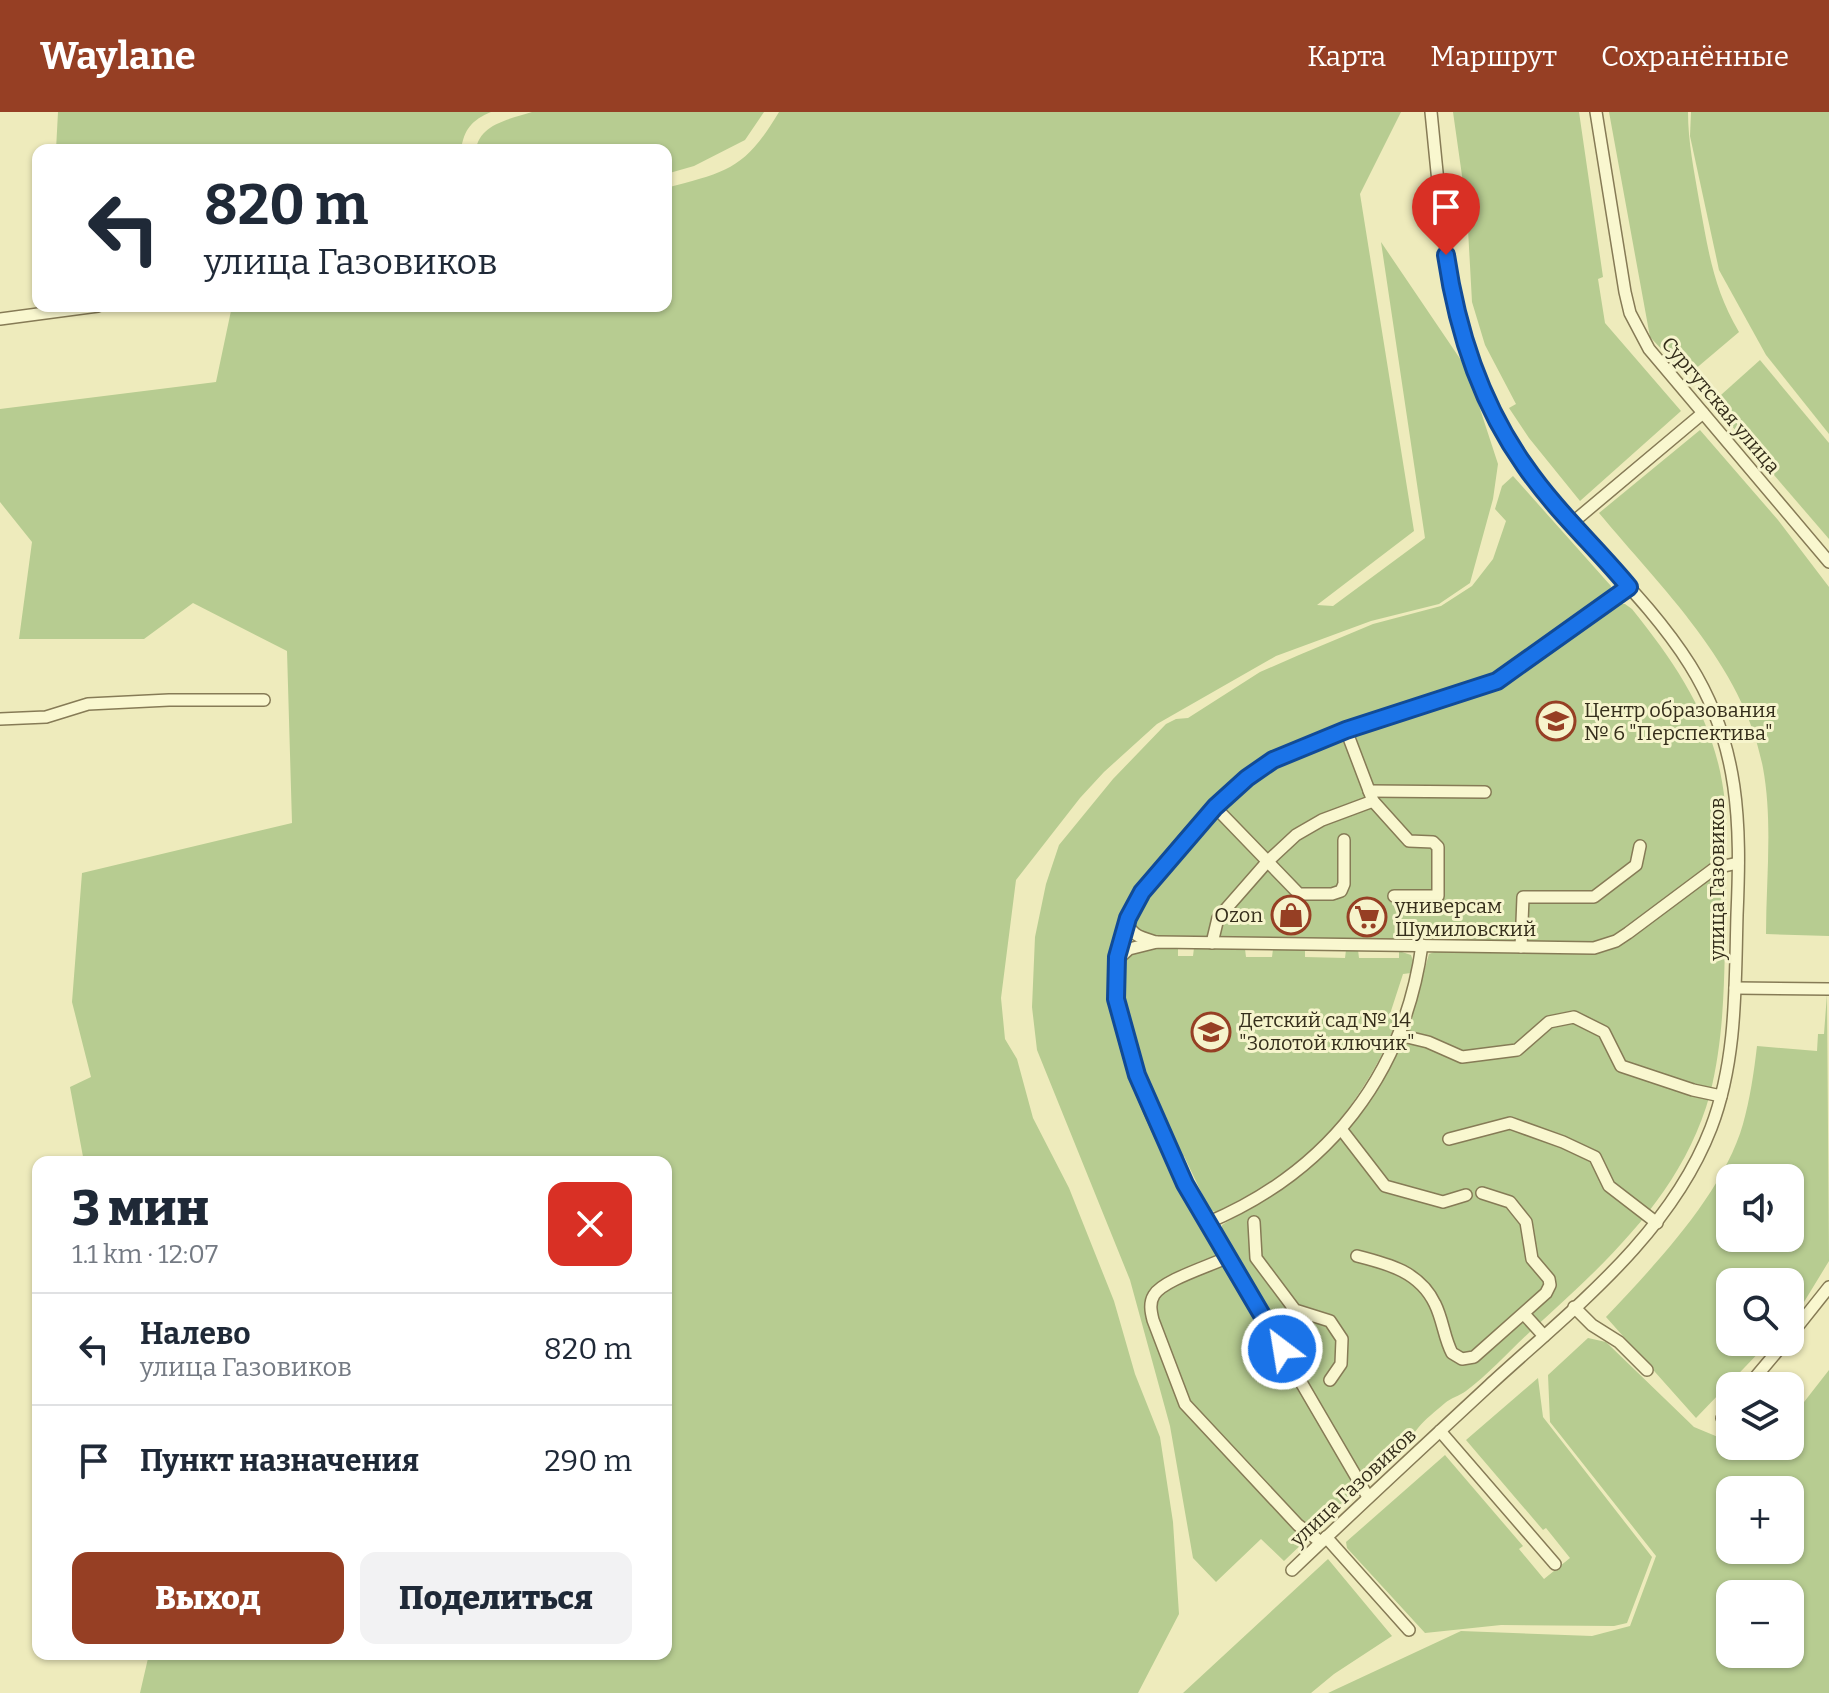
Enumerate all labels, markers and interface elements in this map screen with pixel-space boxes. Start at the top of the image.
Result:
text: Waylane [40,33,196,79]
text: Карта [1307,40,1386,73]
text: Маршрут [1430,40,1557,73]
text: Сохранённые [1601,40,1789,73]
text: 820 m [204,172,368,239]
pin [1412,173,1480,255]
icon: left [72,176,176,280]
icon: arrive [1424,185,1468,229]
text: улица Газовиков [204,240,498,284]
street label: Сургутская улица [1657,332,1785,478]
place label: Центр образования № 6 "Перспектива" [1584,698,1776,745]
school or university icon: Центр образования № 6 "Перспектива" [1535,700,1577,742]
street label: улица Газовиков [1705,797,1729,962]
shop icon: Ozon [1270,894,1312,936]
place label: универсам Шумиловский [1394,894,1536,941]
supermarket icon: универсам Шумиловский [1346,896,1388,938]
place label: Ozon [1214,903,1263,927]
place label: Детский сад № 14 "Золотой ключик" [1239,1008,1415,1055]
school or university icon: Детский сад № 14 "Золотой ключик" [1190,1011,1232,1053]
map controls [1716,1164,1804,1668]
button: sound [1716,1164,1804,1252]
text: 3 мин [72,1180,209,1238]
button: close [548,1182,632,1266]
text: 1.1 km · 12:07 [72,1239,218,1270]
button: search [1716,1268,1804,1356]
position arrow [1240,1307,1324,1391]
text: Налево [140,1316,251,1352]
icon: left [72,1327,116,1371]
text: 820 m [544,1331,632,1367]
text: улица Газовиков [140,1352,352,1383]
button: layers [1716,1372,1804,1460]
street label: улица Газовиков [1284,1423,1421,1552]
icon: arrive [72,1439,116,1483]
text: Пункт назначения [140,1443,419,1479]
text: 290 m [544,1443,632,1479]
button: + [1716,1476,1804,1564]
button: Выход [72,1552,344,1644]
button: Поделиться [360,1552,632,1644]
button: − [1716,1580,1804,1668]

